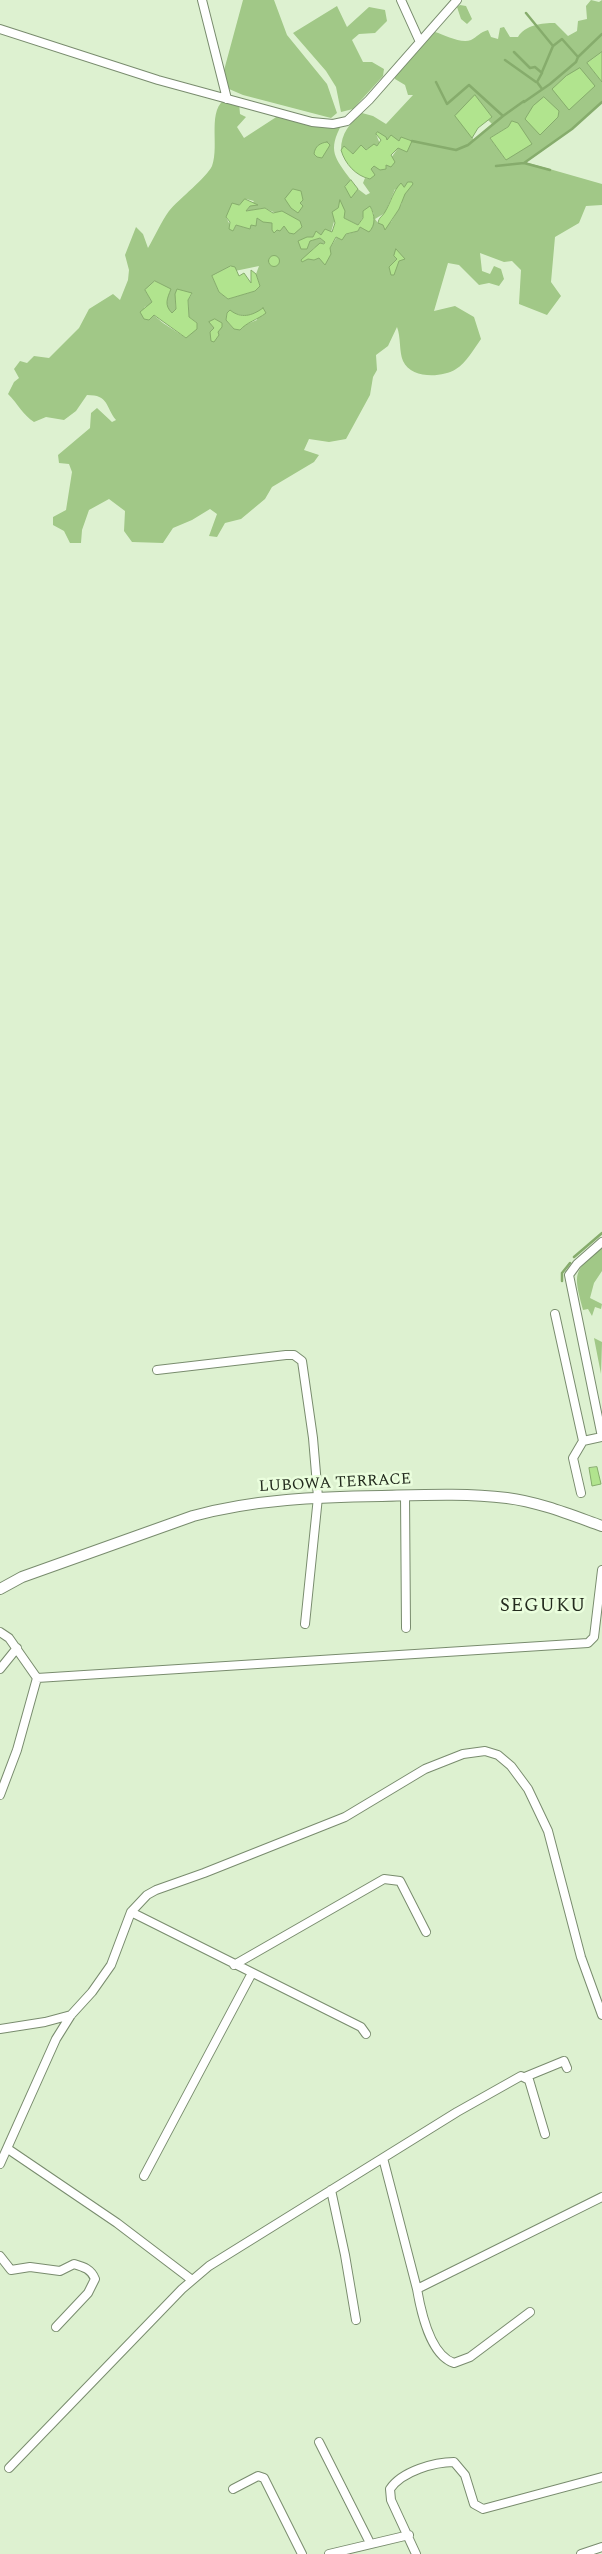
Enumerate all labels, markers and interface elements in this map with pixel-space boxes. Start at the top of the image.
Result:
street label: LUBOWA TERRACE [258,1470,412,1498]
district label: SEGUKU [499,1596,587,1618]

